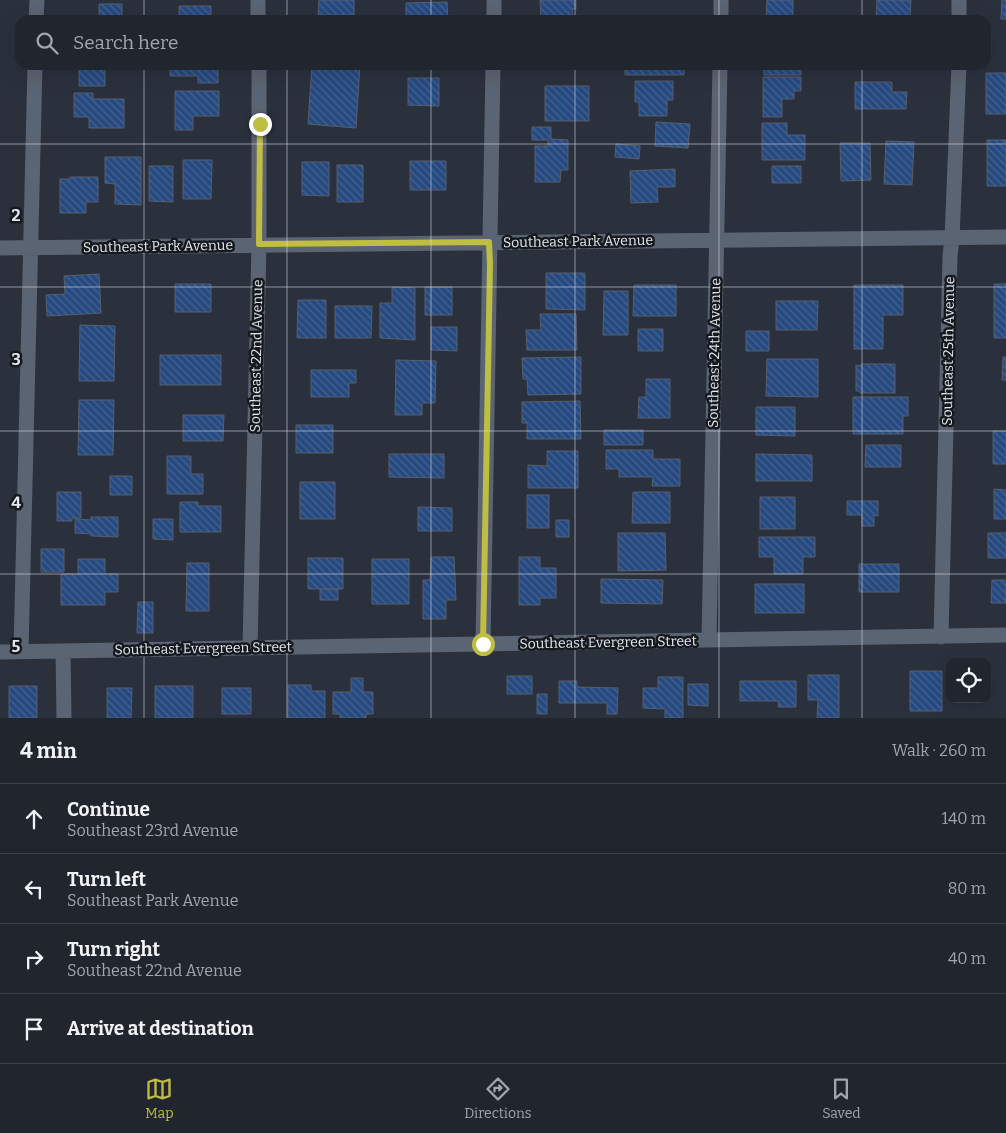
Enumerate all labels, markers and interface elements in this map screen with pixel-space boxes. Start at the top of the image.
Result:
search box [15,15,991,70]
icon: search [33,29,61,57]
text: Search here [73,31,178,54]
route end [249,113,272,136]
text: 2 [11,206,21,225]
street label: Southeast Park Avenue [503,232,653,251]
street label: Southeast Park Avenue [83,237,233,256]
street label: Southeast 25th Avenue [939,276,958,426]
street label: Southeast 24th Avenue [705,278,724,428]
street label: Southeast 22nd Avenue [247,279,266,433]
text: 3 [11,350,21,369]
text: 4 [11,493,21,512]
street label: Southeast Evergreen Street [519,632,697,653]
route start [472,633,495,656]
text: 5 [12,637,21,656]
street label: Southeast Evergreen Street [114,638,292,659]
map controls [946,658,991,703]
button: locate [946,658,991,703]
text: 4 min [20,738,77,764]
text: Walk · 260 m [892,741,986,760]
text: Continue [67,798,150,821]
icon: ahead [20,805,48,833]
text: 140 m [941,809,986,828]
text: Southeast 23rd Avenue [67,821,238,840]
text: Turn left [67,868,146,891]
icon: left [20,875,48,903]
text: 80 m [948,879,986,898]
text: Southeast Park Avenue [67,891,238,910]
text: Turn right [67,938,160,961]
icon: right [20,945,48,973]
text: 40 m [948,949,986,968]
text: Southeast 22nd Avenue [67,961,242,980]
icon: arrive [20,1015,48,1043]
text: Arrive at destination [67,1017,254,1040]
tab: Map [145,1075,174,1122]
tab: Directions [464,1075,532,1122]
tab: Saved [822,1075,861,1122]

